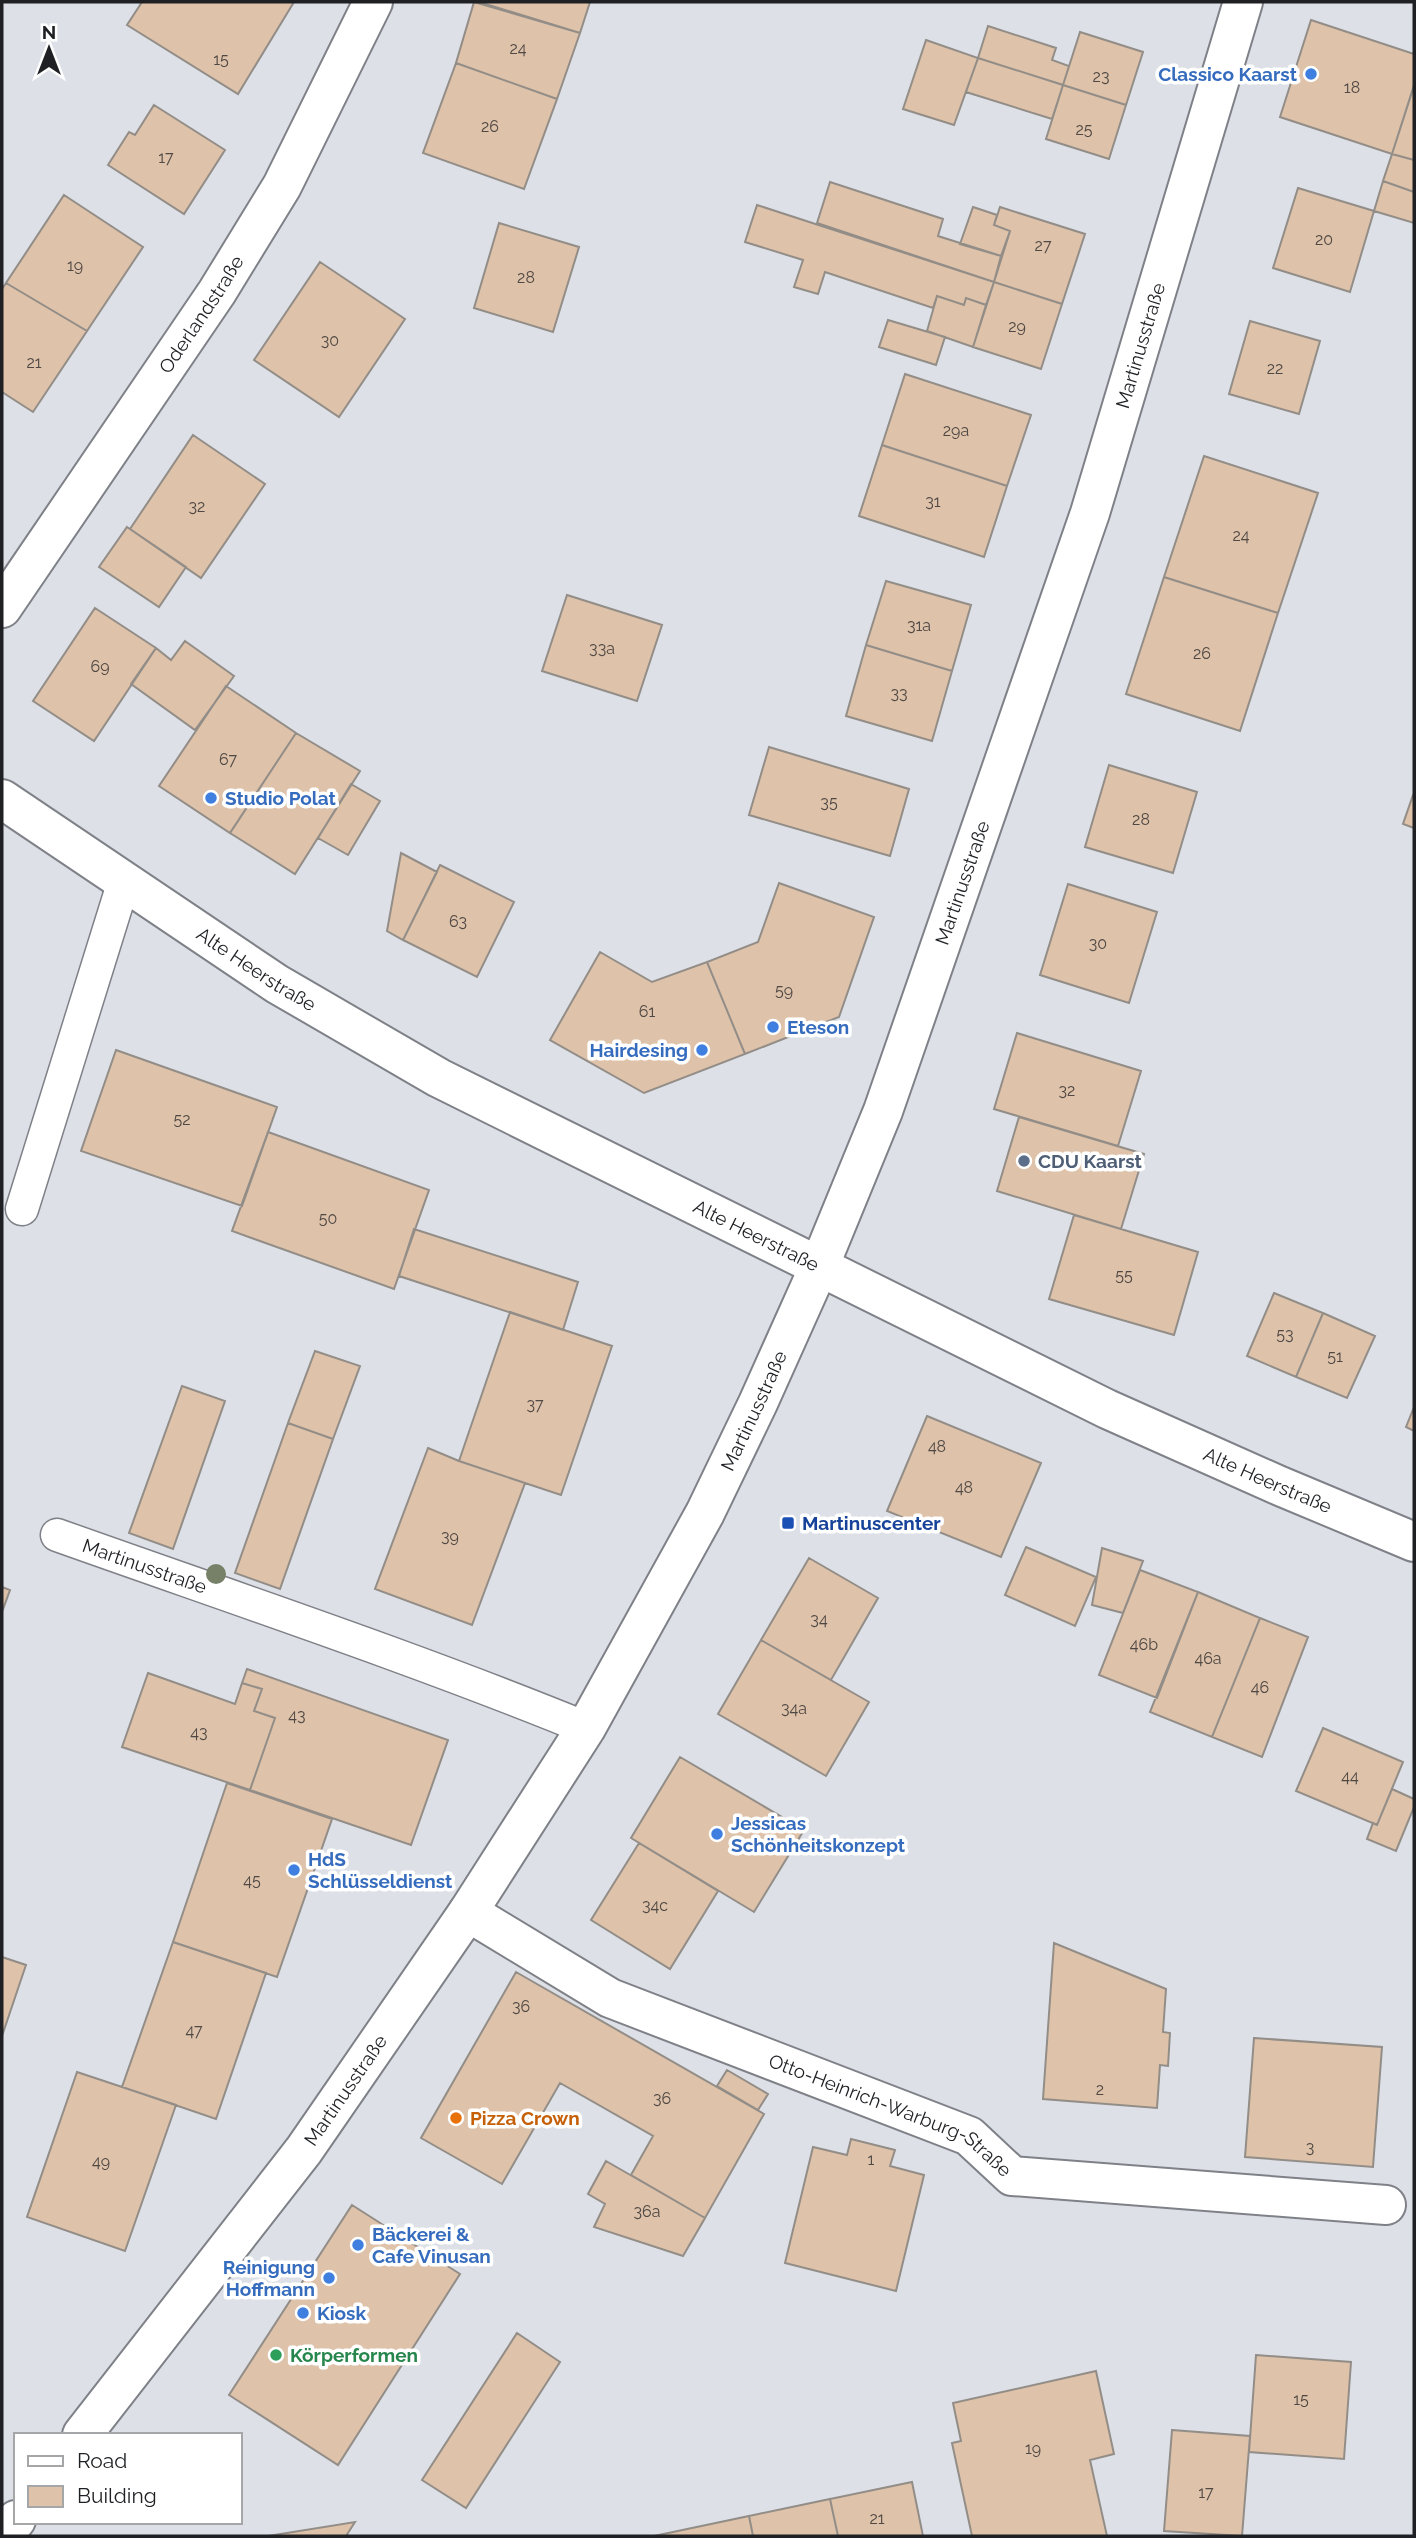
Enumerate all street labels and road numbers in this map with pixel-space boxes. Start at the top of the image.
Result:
street label: Oderlandstraße [154,251,248,377]
street label: Martinusstraße [1111,280,1169,411]
street label: Martinusstraße [930,818,994,948]
street label: Alte Heerstraße [193,922,320,1015]
street label: Alte Heerstraße [690,1195,823,1276]
street label: Martinusstraße [716,1347,791,1474]
street label: Alte Heerstraße [1200,1443,1335,1517]
street label: Martinusstraße [80,1534,210,1598]
street label: Martinusstraße [299,2030,391,2150]
street label: Otto-Heinrich-Warburg-Straße [766,2049,1016,2181]

